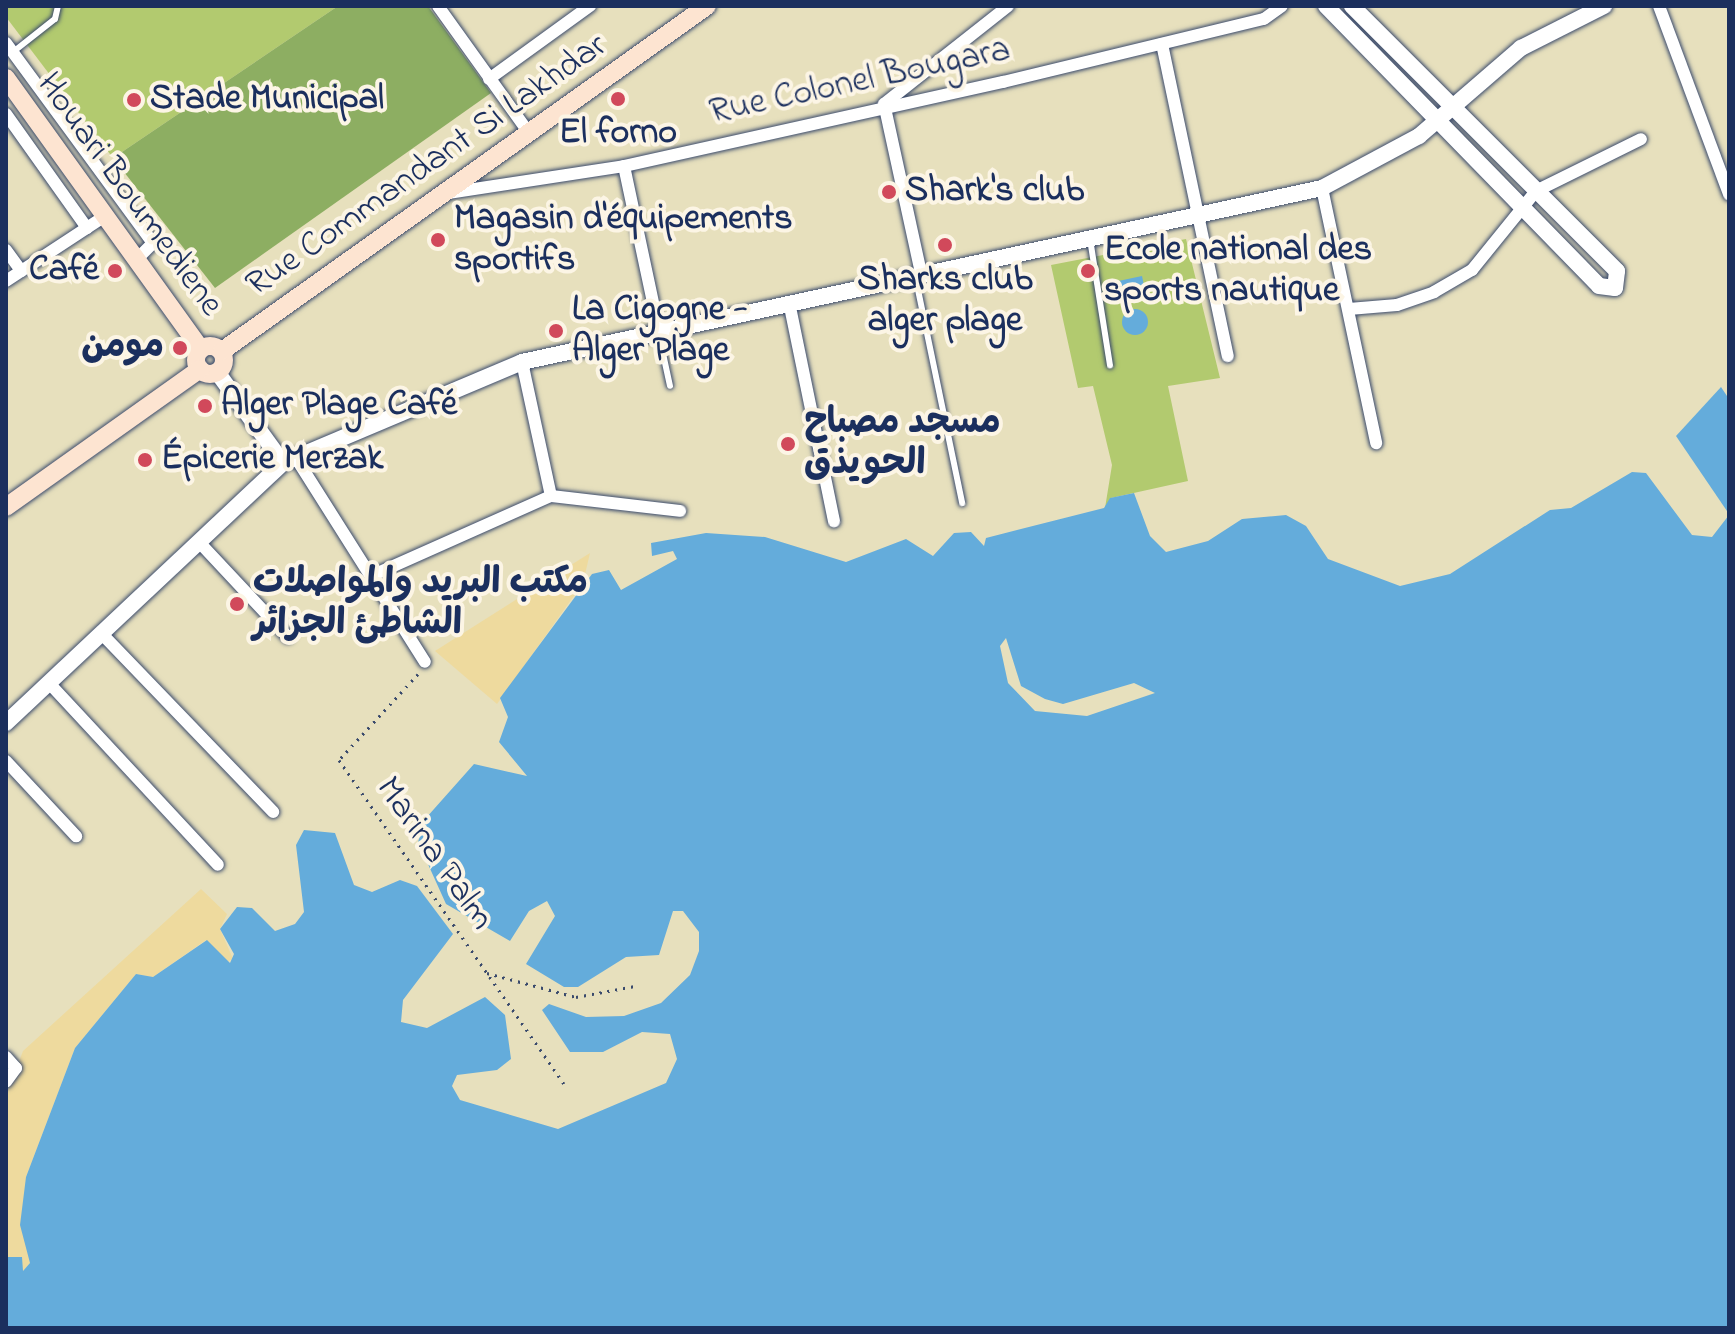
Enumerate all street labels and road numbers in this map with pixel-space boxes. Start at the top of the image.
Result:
street label: Rue Commandant Si Lakhdar [238,25,616,307]
street label: Rue Colonel Bougara [706,29,1014,135]
street label: Houari Boumediene [26,65,232,325]
street label: Marina Palm [365,769,503,939]

